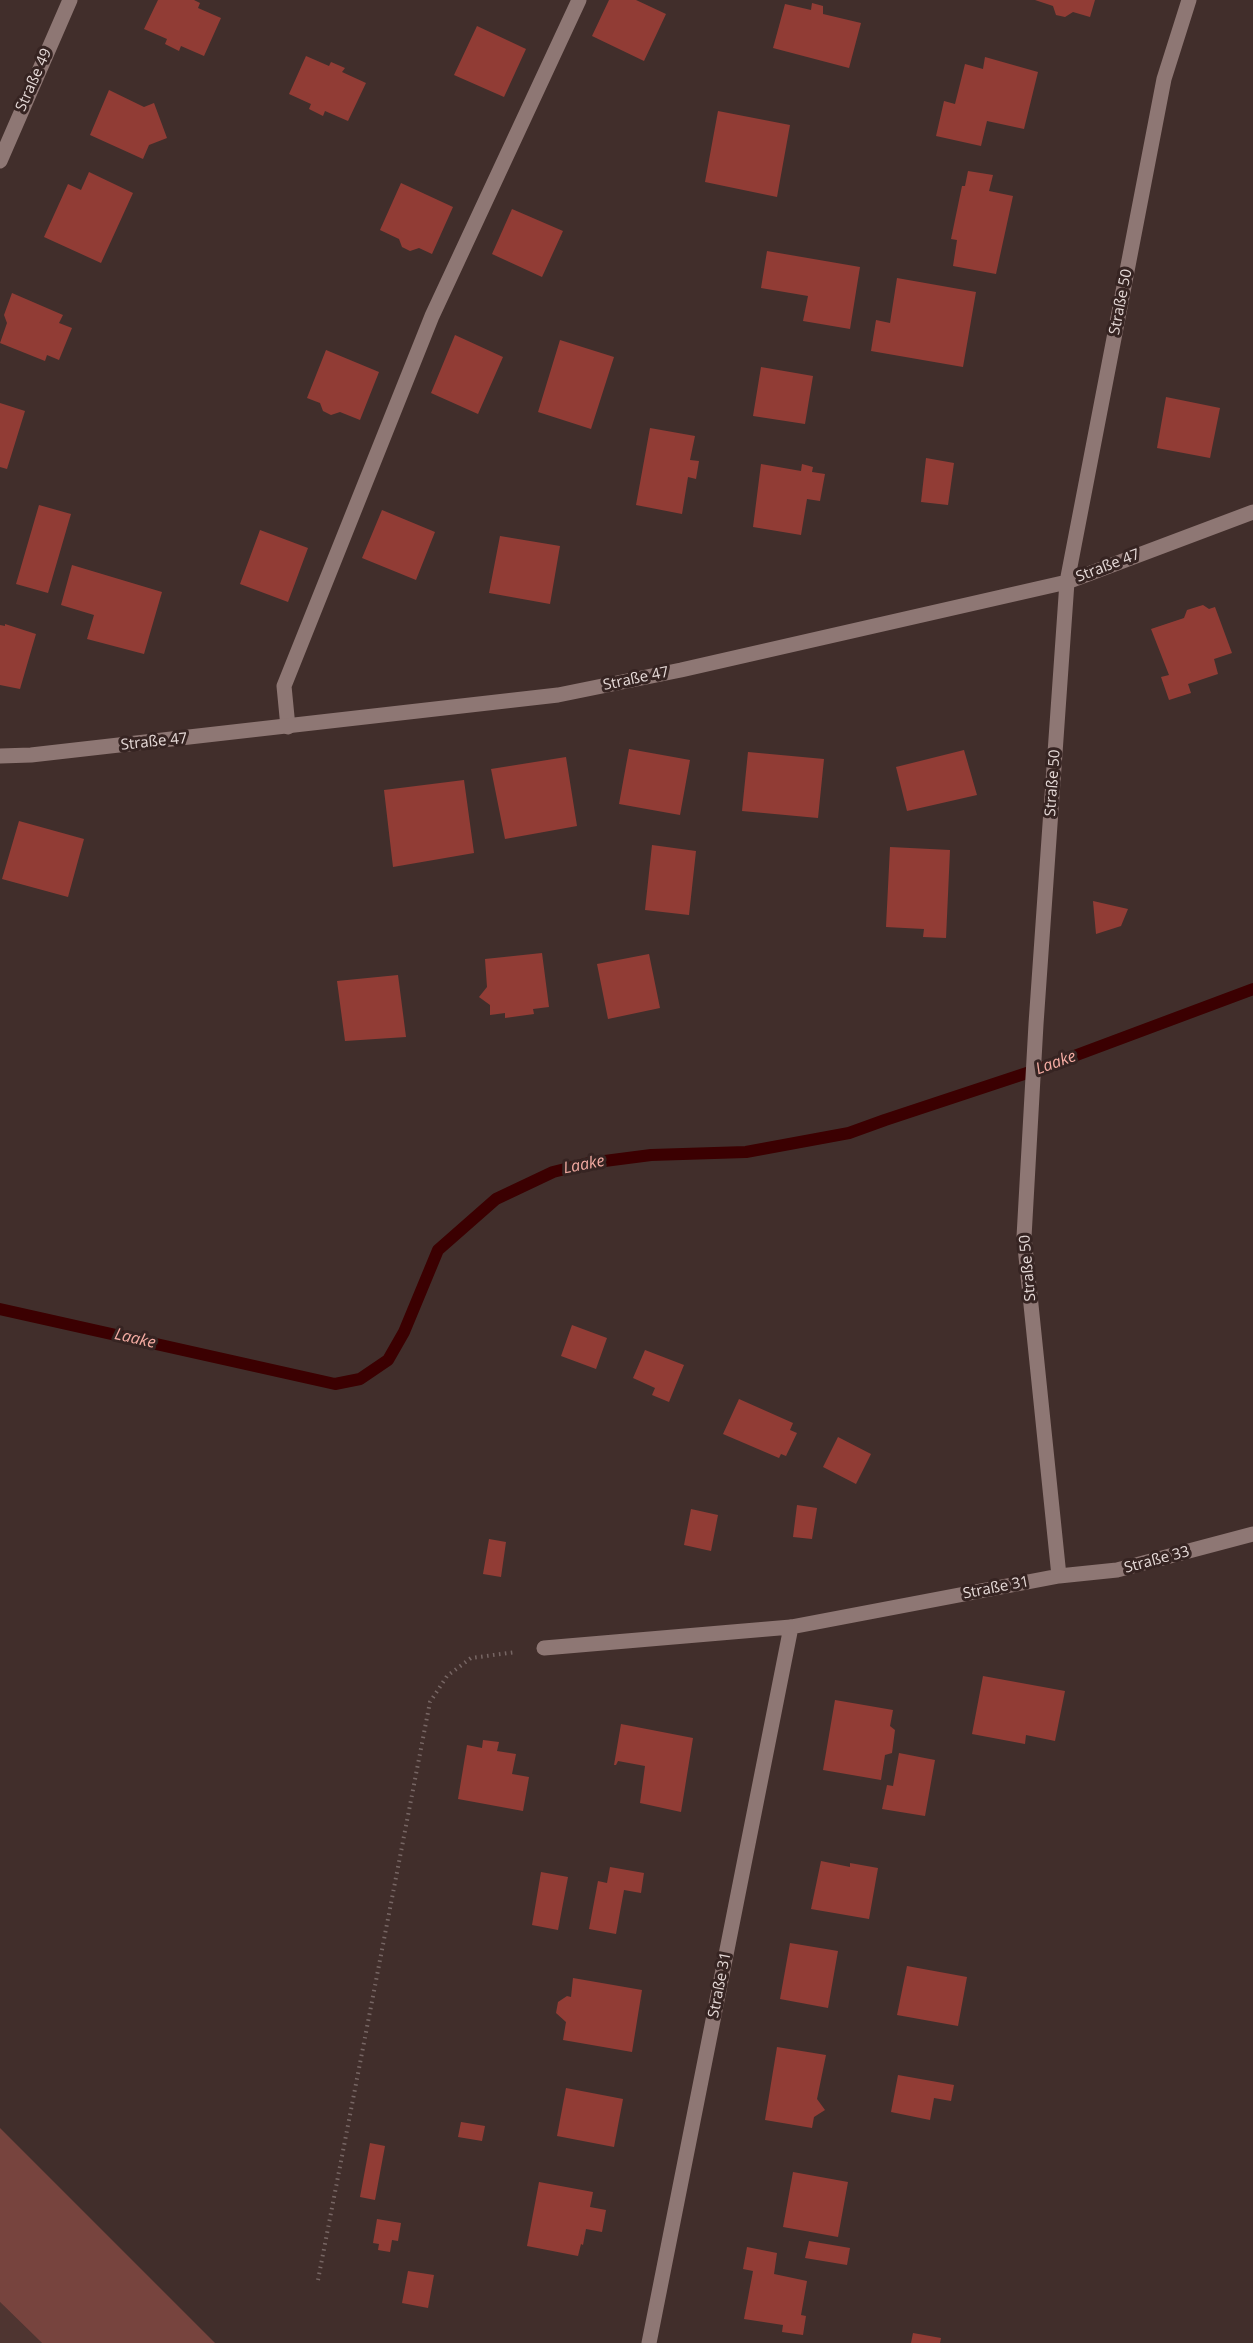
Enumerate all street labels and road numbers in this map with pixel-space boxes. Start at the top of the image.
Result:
street label: Straße 49 [12,46,56,114]
street label: Straße 50 [1106,267,1136,337]
street label: Straße 47 [1074,546,1142,586]
street label: Straße 47 [601,663,671,695]
street label: Straße 47 [120,730,188,754]
street label: Straße 50 [1042,749,1064,817]
street label: Straße 50 [1016,1234,1040,1302]
street label: Straße 33 [1122,1543,1192,1577]
street label: Straße 31 [961,1573,1031,1603]
street label: Straße 31 [705,1950,735,2020]

